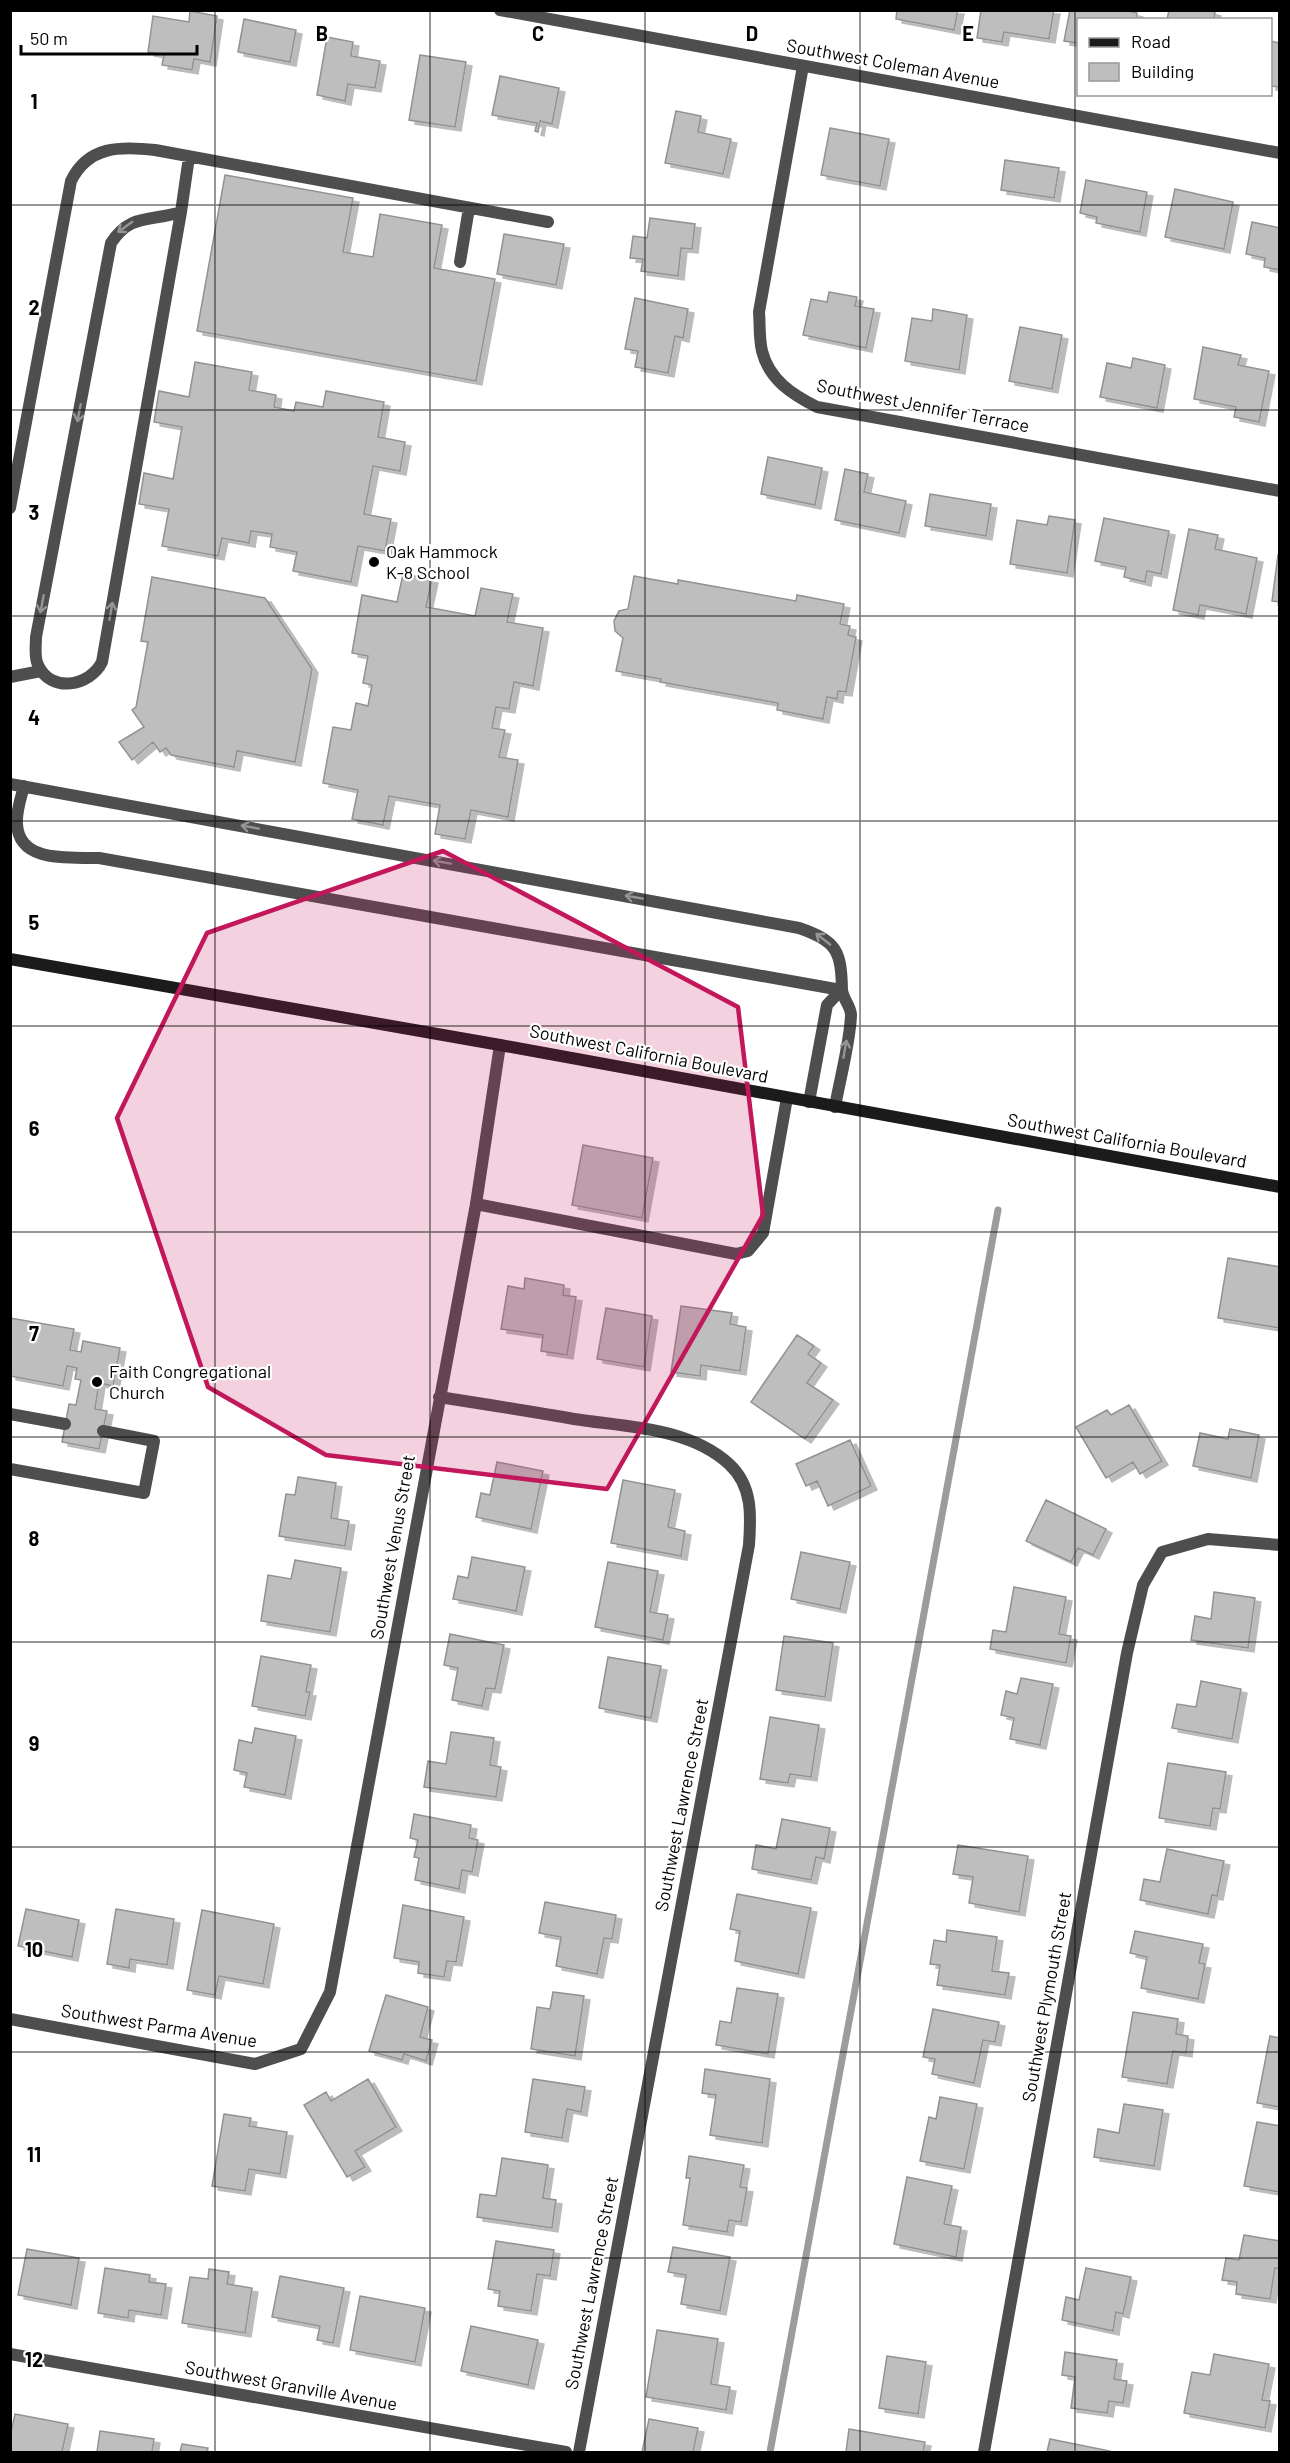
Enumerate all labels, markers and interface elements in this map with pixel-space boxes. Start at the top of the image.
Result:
scale bar [21,18,196,56]
legend [1077,18,1272,96]
text: B [316,21,328,45]
text: C [532,21,544,45]
text: D [746,21,758,45]
text: E [962,21,974,45]
text: 50 m [30,27,68,49]
text: Road [1131,30,1171,52]
street label: Southwest Coleman Avenue [785,33,1001,93]
text: Building [1131,60,1194,82]
text: 1 [30,89,38,113]
one-way arrow [118,221,134,233]
text: 2 [28,295,40,319]
street label: Southwest Jennifer Terrace [815,374,1031,436]
one-way arrow [73,402,84,422]
text: 3 [29,500,39,524]
place label: Oak Hammock K-8 School [386,540,498,583]
marker: Oak Hammock K-8 School [367,555,381,569]
one-way arrow [36,594,47,614]
one-way arrow [106,602,117,621]
text: 4 [28,705,40,729]
one-way arrow [241,822,261,833]
one-way arrow [433,857,453,868]
one-way arrow [625,892,644,903]
text: 5 [29,910,40,934]
one-way arrow [815,933,831,946]
street label: Southwest California Boulevard [528,1019,770,1087]
one-way arrow [839,1040,850,1059]
street label: Southwest California Boulevard [1006,1108,1249,1172]
text: 6 [29,1116,40,1140]
text: 7 [29,1321,39,1345]
place label: Faith Congregational Church [109,1360,271,1403]
marker: Faith Congregational Church [90,1375,104,1389]
street label: Southwest Venus Street [365,1453,419,1641]
text: 8 [29,1526,40,1550]
street label: Southwest Lawrence Street [650,1696,712,1913]
text: 9 [29,1731,39,1755]
street label: Southwest Plymouth Street [1017,1890,1075,2104]
text: 10 [25,1937,43,1961]
street label: Southwest Parma Avenue [60,1999,259,2051]
text: 11 [27,2142,41,2166]
street label: Southwest Lawrence Street [560,2174,622,2391]
text: 12 [25,2347,43,2371]
street label: Southwest Granville Avenue [183,2356,399,2415]

